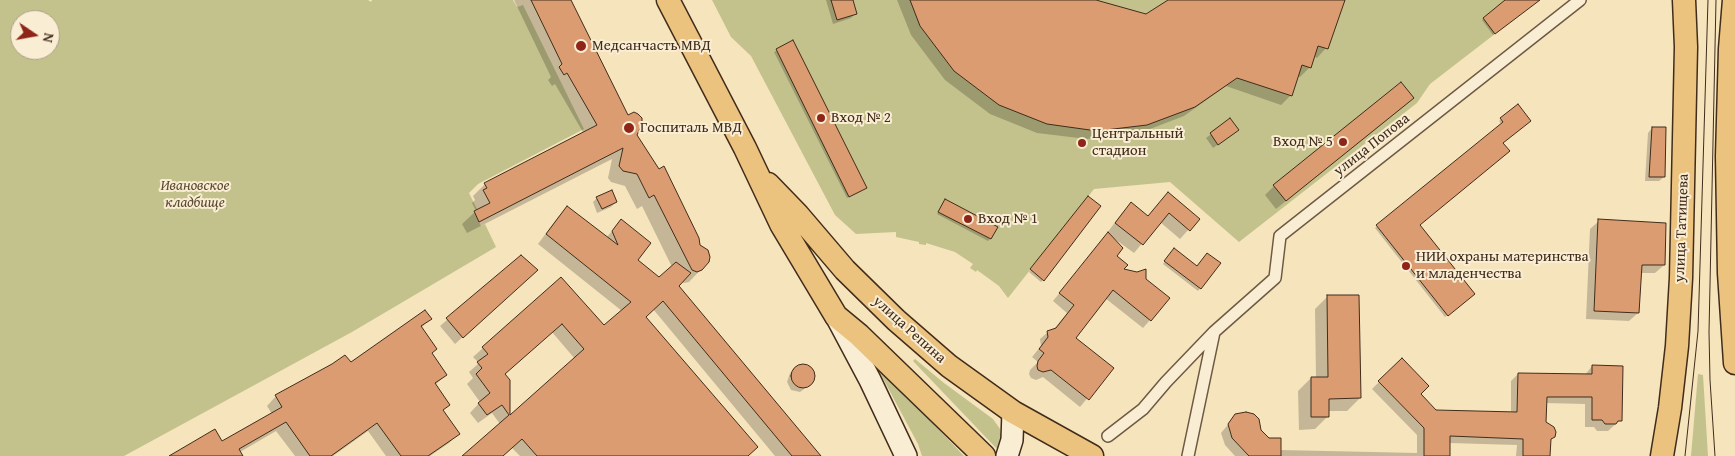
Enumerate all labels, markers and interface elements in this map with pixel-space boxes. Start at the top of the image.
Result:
north arrow [10,10,60,60]
text: N [38,31,59,45]
place label: Медсанчасть МВД [592,37,711,55]
marker: Медсанчасть МВД [574,39,588,53]
place label: Вход № 2 [831,109,891,127]
street label: улица Попова [1330,110,1414,180]
marker: Вход № 2 [815,112,827,124]
place label: Госпиталь МВД [640,119,742,137]
marker: Госпиталь МВД [622,121,636,135]
place label: Центральный стадион [1092,125,1183,160]
place label: Вход № 5 [1273,133,1333,151]
marker: Вход № 5 [1337,136,1349,148]
marker: Центральный стадион [1076,137,1088,149]
street label: улица Татищева [1671,173,1693,283]
park label: Ивановское кладбище [160,177,230,212]
place label: Вход № 1 [978,210,1038,228]
marker: Вход № 1 [962,213,974,225]
place label: НИИ охраны материнства и младенчества [1416,248,1589,283]
marker: НИИ охраны материнства и младенчества [1400,260,1412,272]
street label: улица Репина [869,292,949,368]

